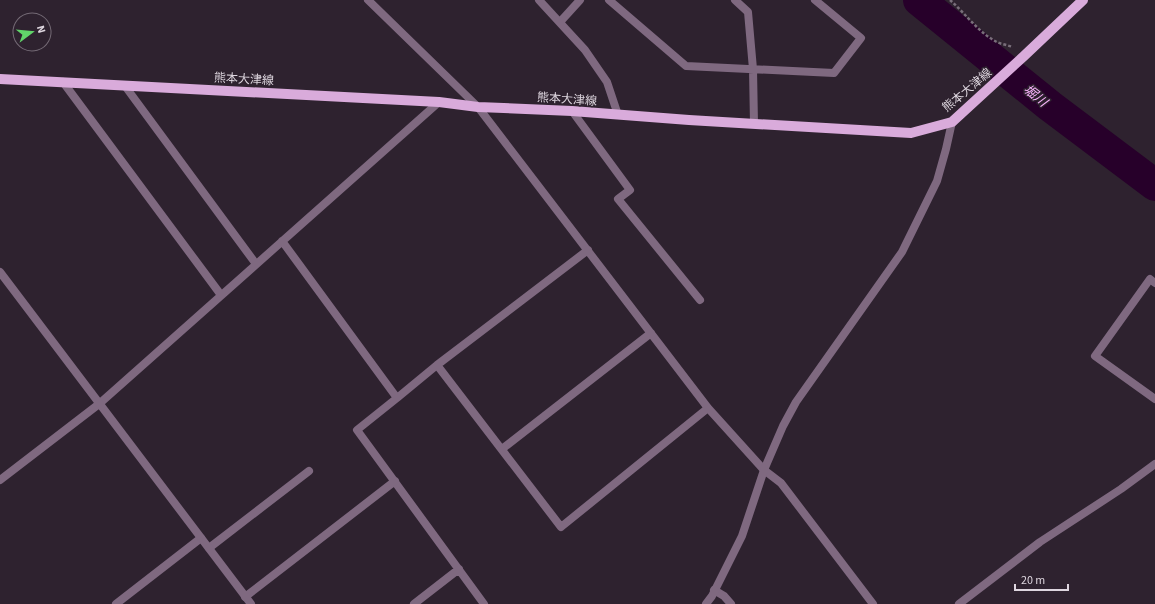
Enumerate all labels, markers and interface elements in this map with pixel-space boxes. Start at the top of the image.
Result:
north arrow [12,12,52,52]
text: N [33,24,49,35]
street label: 熊本大津線 [939,65,996,116]
street label: 熊本大津線 [214,69,274,90]
water label: 堀川 [1020,81,1053,112]
street label: 熊本大津線 [536,89,597,110]
scale bar [1015,566,1068,592]
text: 20 m [1021,572,1045,589]

